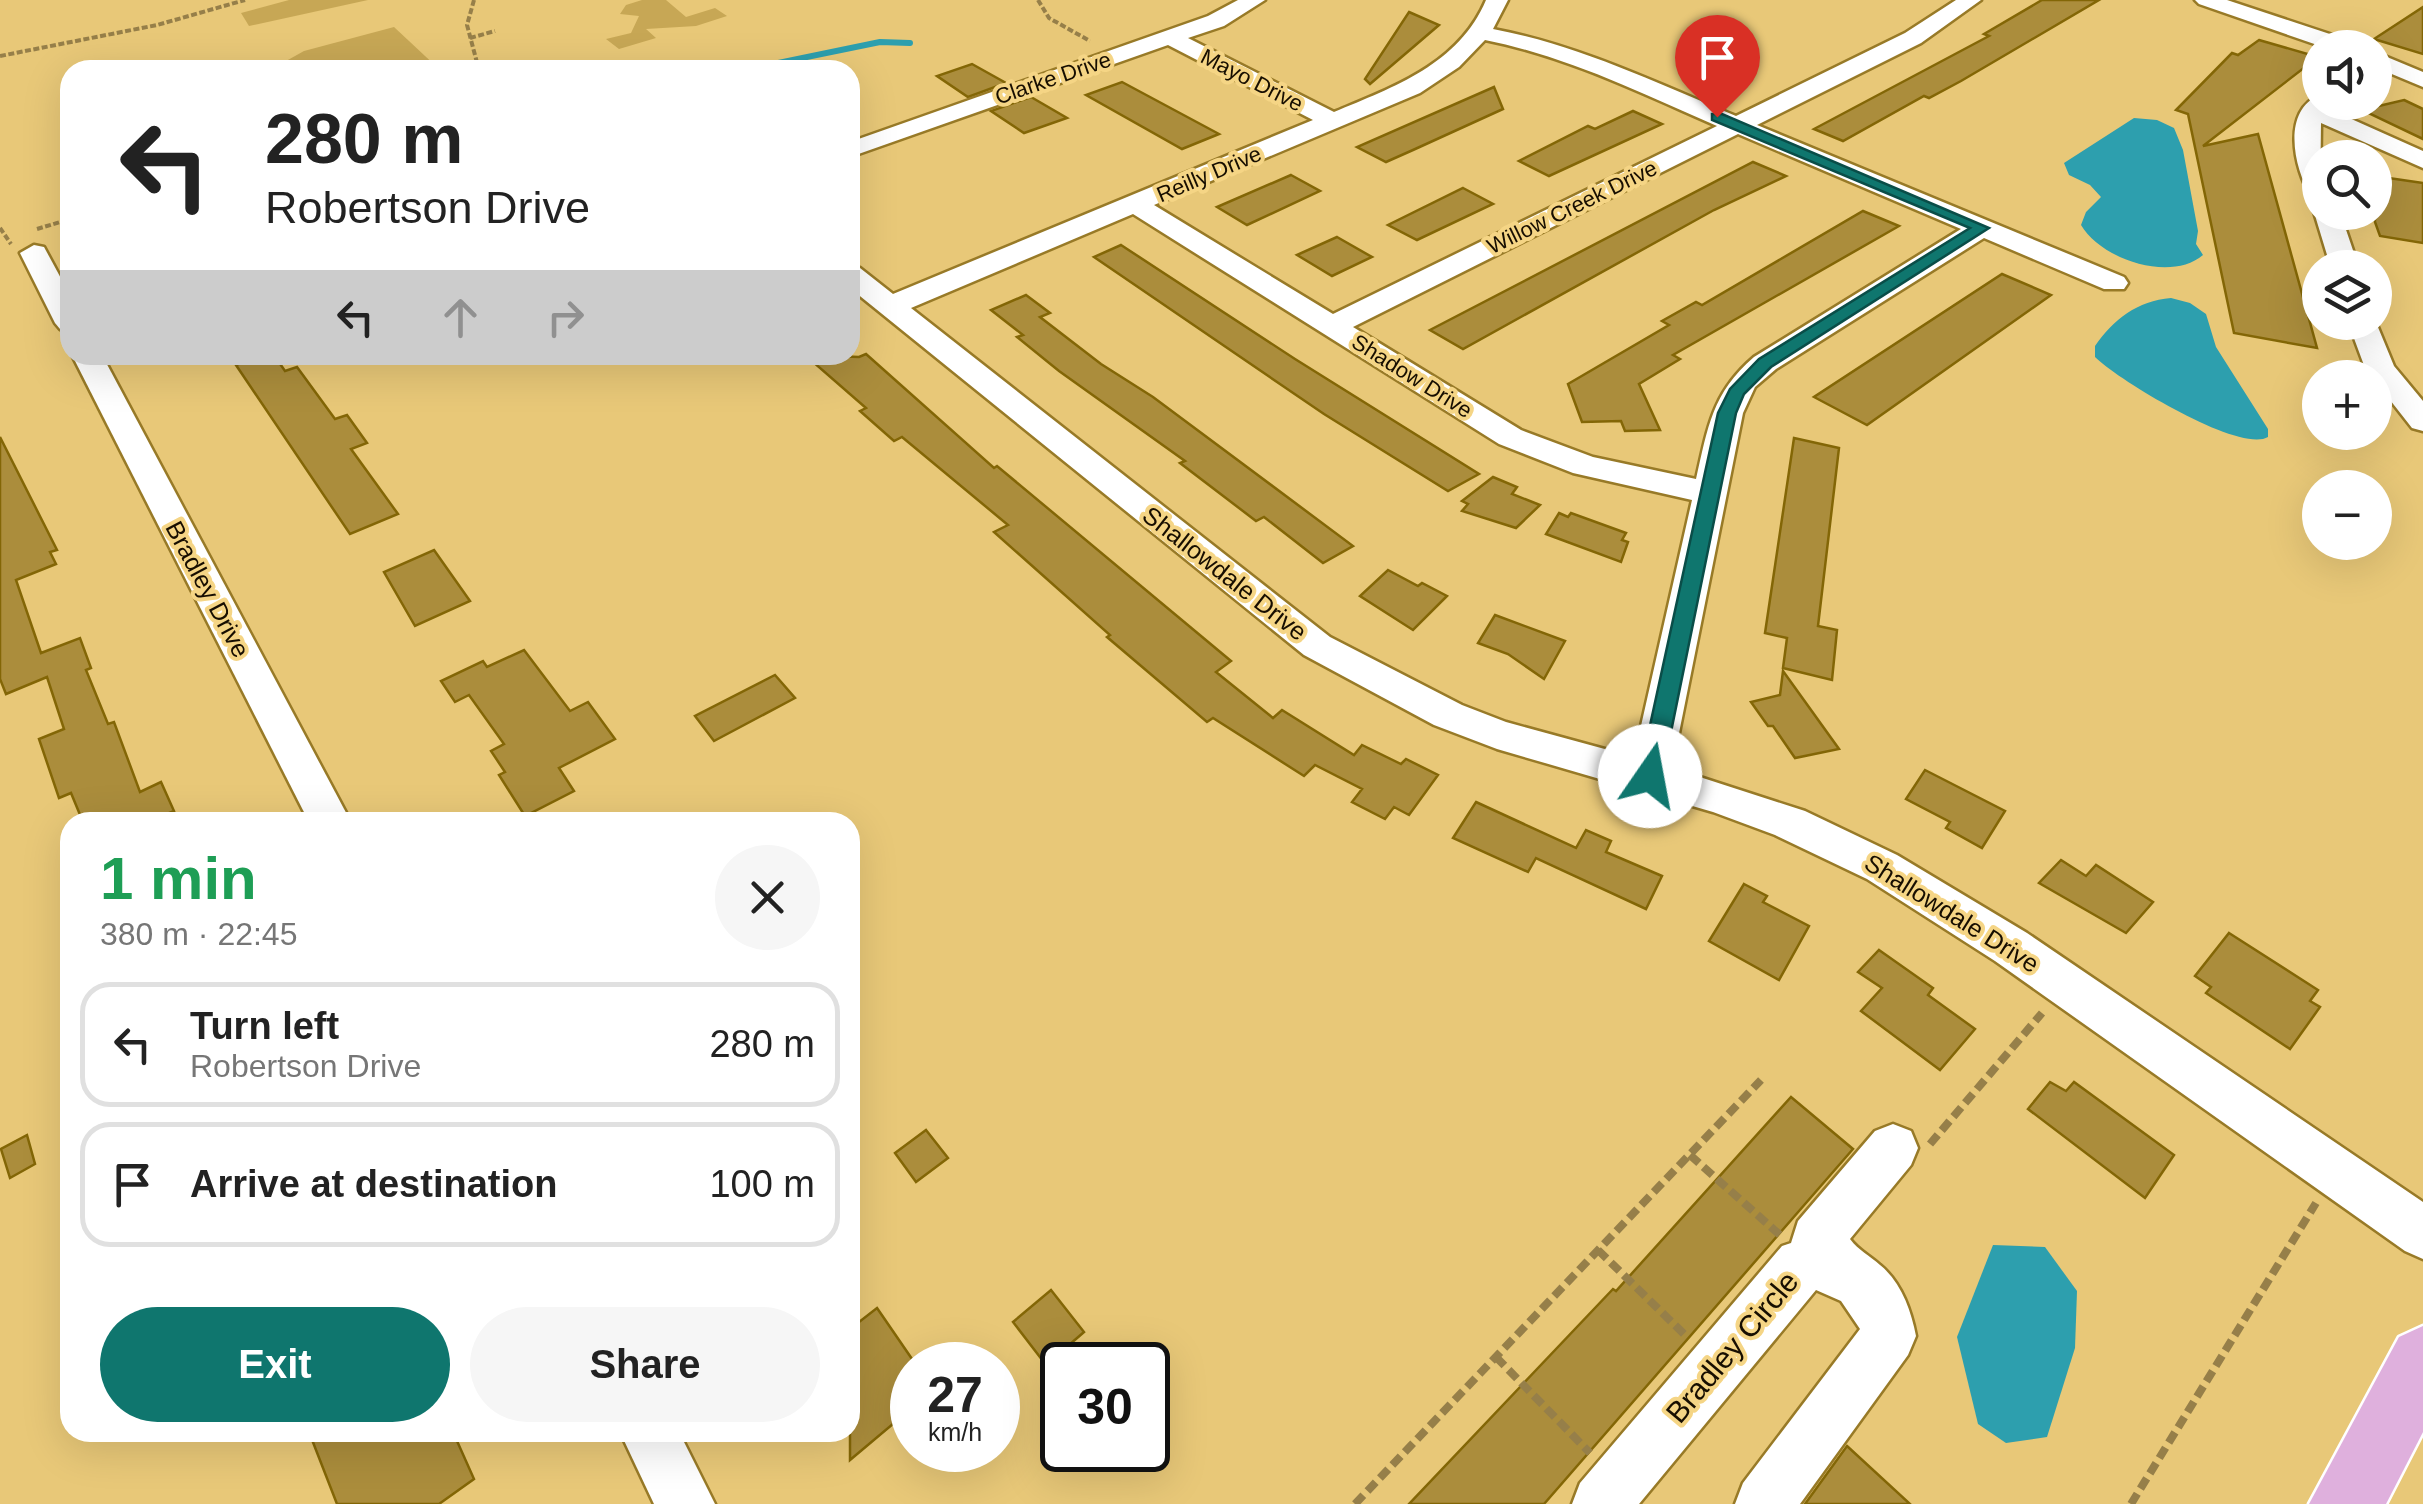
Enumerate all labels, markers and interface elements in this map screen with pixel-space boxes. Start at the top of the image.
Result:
pin [1675,15,1760,118]
icon: arrive [1690,30,1745,85]
map controls [2302,30,2392,560]
button: sound [2302,30,2392,120]
street label: Mayo Drive [1197,44,1307,116]
street label: Clarke Drive [992,46,1114,110]
icon: left [100,100,230,230]
text: 280 m [265,100,463,178]
button: search [2302,140,2392,230]
street label: Reilly Drive [1153,141,1265,207]
street label: Willow Creek Drive [1483,155,1661,259]
text: Robertson Drive [265,182,590,233]
button: layers [2302,250,2392,340]
icon: left [328,290,383,345]
icon: ahead [433,290,488,345]
icon: right [538,290,593,345]
street label: Shadow Drive [1347,329,1477,423]
button: + [2302,360,2392,450]
button: − [2302,470,2392,560]
street label: Shallowdale Drive [1138,500,1312,646]
street label: Bradley Drive [160,516,256,662]
position arrow [1598,724,1702,828]
text: 1 min [100,845,257,912]
button: close [715,845,820,950]
street label: Shallowdale Drive [1860,848,2044,978]
text: 380 m · 22:45 [100,916,297,952]
text: Turn left [190,1005,339,1047]
icon: left [105,1017,160,1072]
text: 280 m [709,1023,815,1065]
text: Robertson Drive [190,1048,421,1084]
icon: arrive [105,1157,160,1212]
text: Arrive at destination [190,1163,557,1205]
text: 100 m [709,1163,815,1205]
street label: Bradley Circle [1659,1265,1805,1429]
button: Exit [100,1307,450,1422]
button: Share [470,1307,820,1422]
speed limit sign: 30 [1040,1342,1170,1472]
text: 27 [927,1367,983,1423]
text: km/h [928,1418,982,1446]

